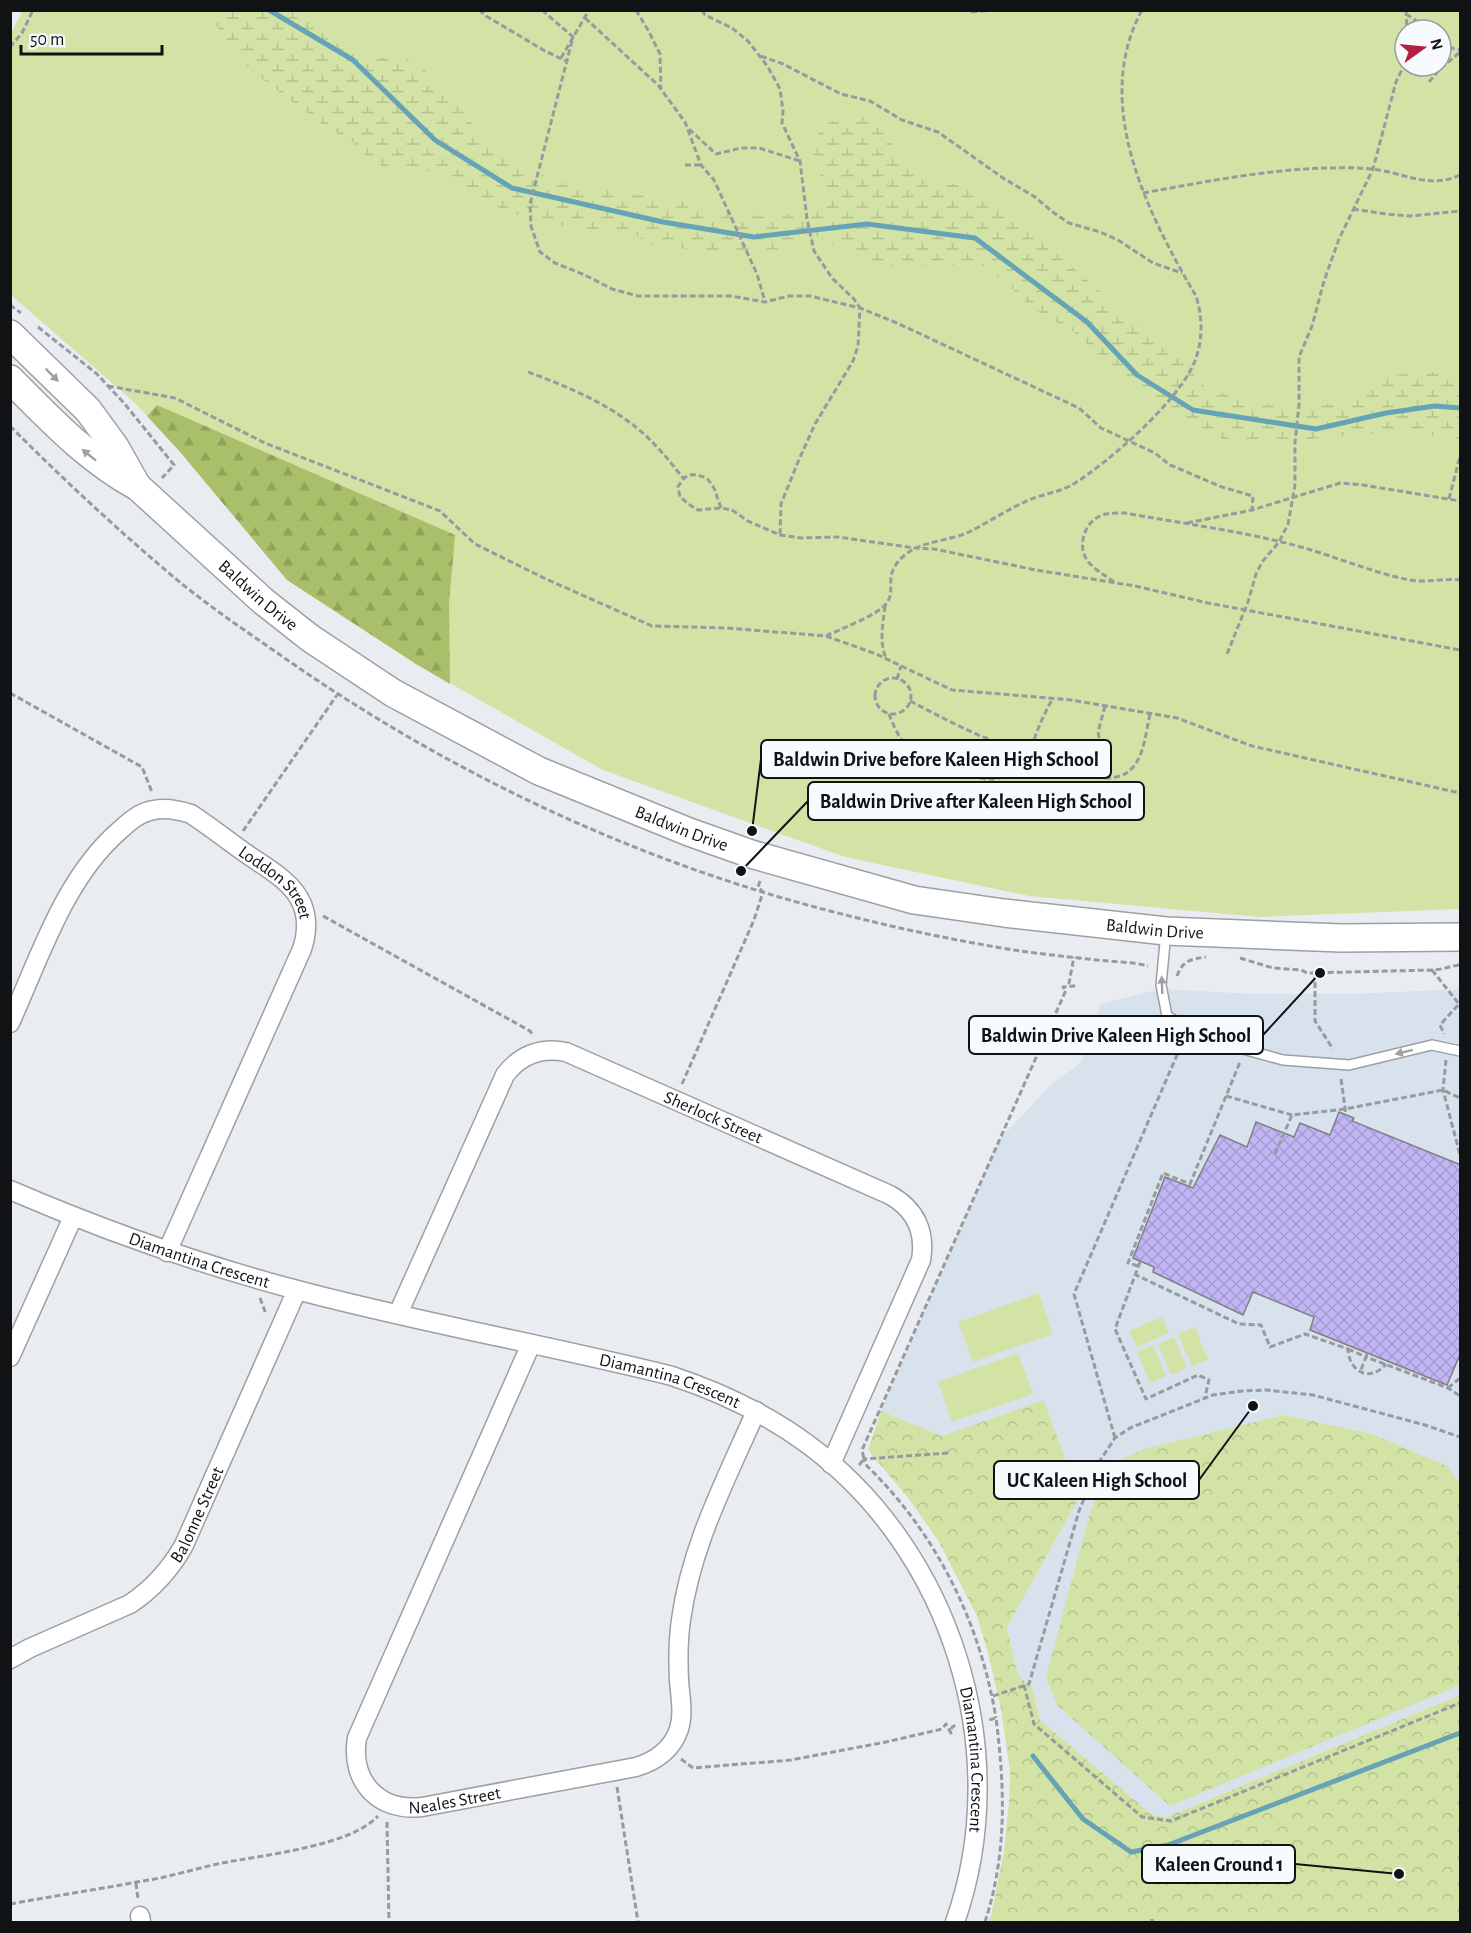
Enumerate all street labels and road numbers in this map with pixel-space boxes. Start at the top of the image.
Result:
street label: Baldwin Drive [215,557,301,635]
street label: Baldwin Drive [632,803,730,855]
street label: Loddon Street [235,843,314,920]
street label: Baldwin Drive [1105,916,1204,943]
street label: Sherlock Street [661,1088,765,1148]
street label: Diamantina Crescent [126,1230,272,1292]
street label: Diamantina Crescent [597,1351,743,1412]
street label: Balonne Street [168,1464,228,1566]
street label: Diamantina Crescent [956,1685,986,1834]
street label: Neales Street [408,1784,503,1818]

